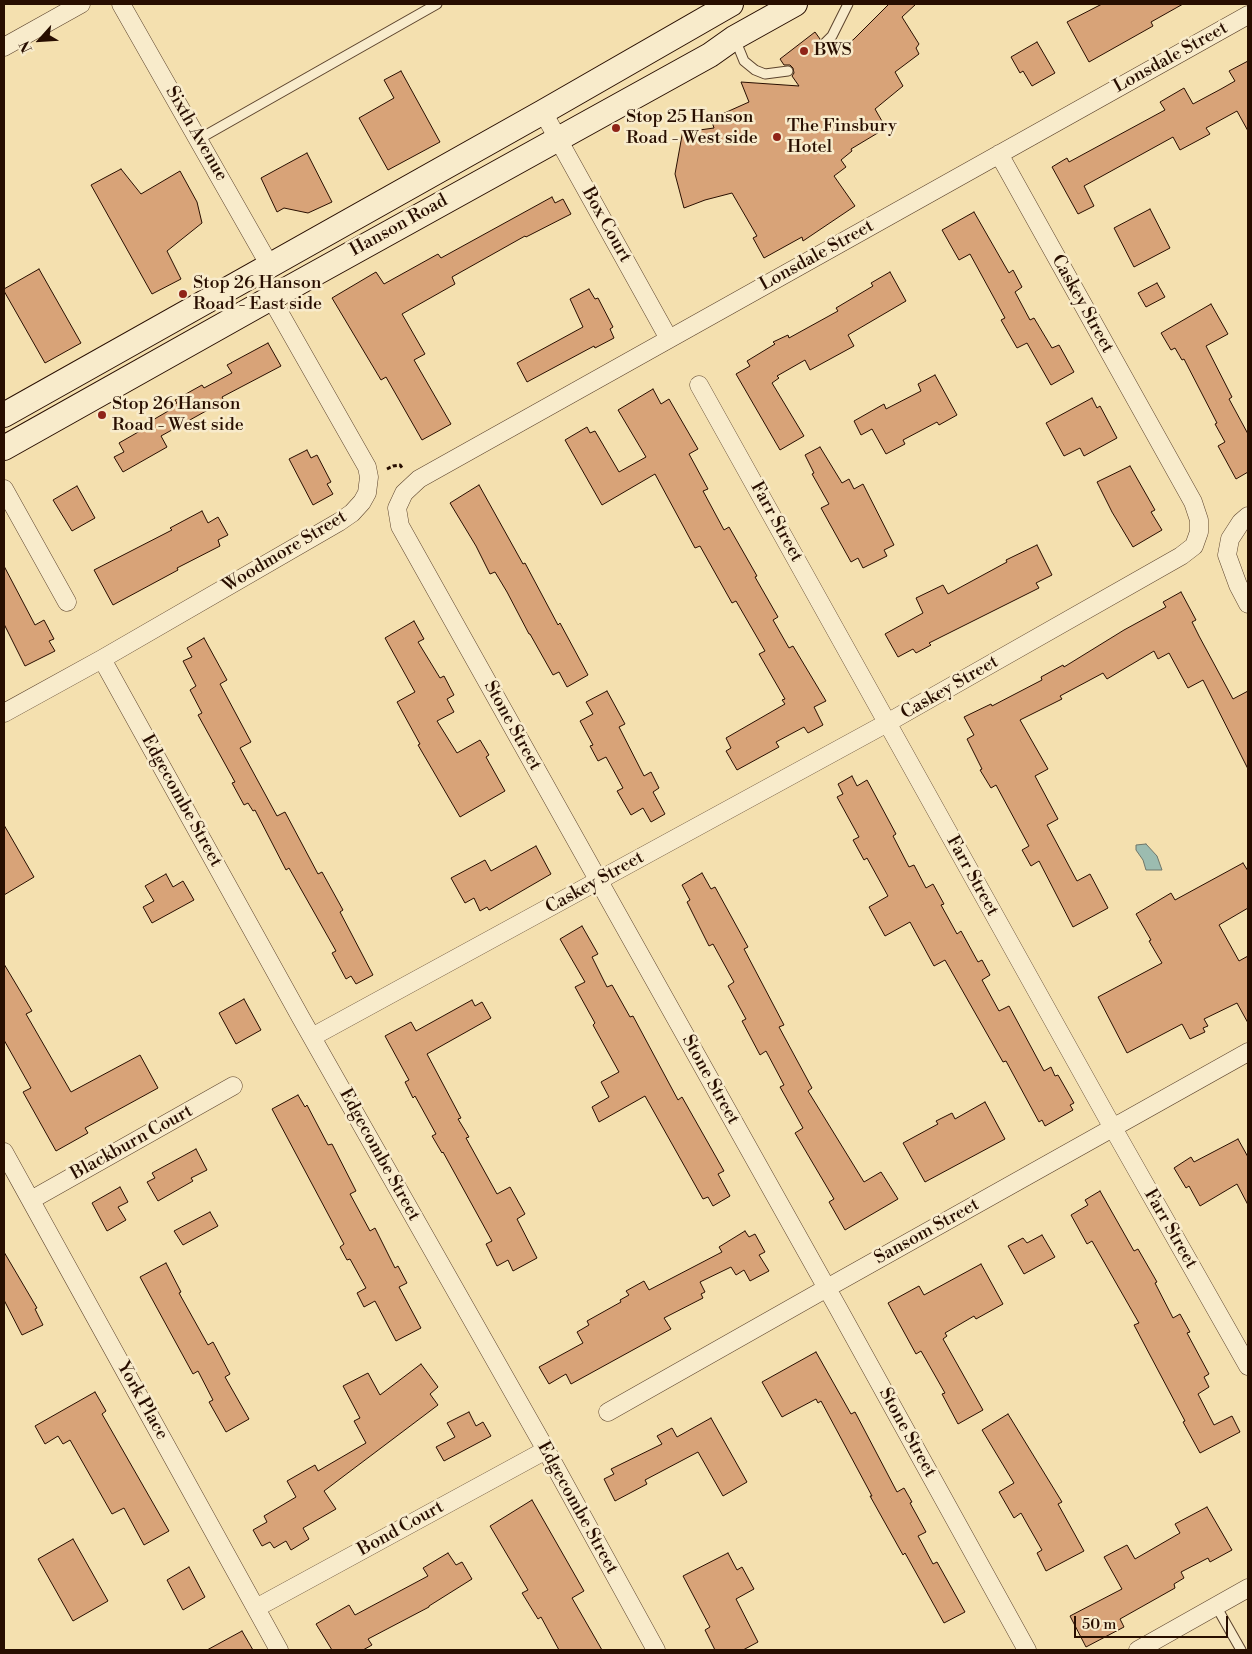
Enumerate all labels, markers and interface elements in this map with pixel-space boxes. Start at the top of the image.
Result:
north arrow [15,15,65,65]
street label: Lonsdale Street [1110,18,1232,98]
text: N [16,38,37,56]
place label: BWS [814,40,852,62]
marker: BWS [798,45,810,57]
street label: Sixth Avenue [160,83,232,185]
place label: Stop 25 Hanson Road - West side [626,107,758,150]
place label: The Finsbury Hotel [787,116,897,158]
marker: Stop 25 Hanson Road - West side [610,122,622,134]
marker: The Finsbury Hotel [771,131,783,143]
street label: Box Court [577,184,635,266]
street label: Hanson Road [346,190,452,262]
street label: Lonsdale Street [756,216,878,296]
street label: Caskey Street [1046,251,1118,357]
place label: Stop 26 Hanson Road - East side [193,273,322,316]
marker: Stop 26 Hanson Road - East side [177,288,189,300]
place label: Stop 26 Hanson Road - West side [112,394,244,436]
marker: Stop 26 Hanson Road - West side [96,409,108,421]
street label: Farr Street [745,478,807,566]
street label: Woodmore Street [219,506,351,598]
street label: Caskey Street [897,651,1003,725]
street label: Stone Street [479,677,545,775]
street label: Edgecombe Street [136,731,226,871]
street label: Farr Street [941,832,1003,920]
street label: Caskey Street [542,847,648,919]
street label: Stone Street [677,1031,743,1129]
street label: Edgecombe Street [334,1085,424,1225]
street label: Blackburn Court [67,1101,197,1185]
street label: Farr Street [1139,1185,1201,1273]
street label: Sansom Street [871,1194,983,1270]
street label: York Place [112,1358,172,1444]
street label: Stone Street [874,1384,940,1482]
street label: Edgecombe Street [532,1438,622,1578]
street label: Bond Court [354,1497,448,1561]
scale bar [1077,1606,1231,1638]
text: 50 m [1082,1615,1116,1634]

